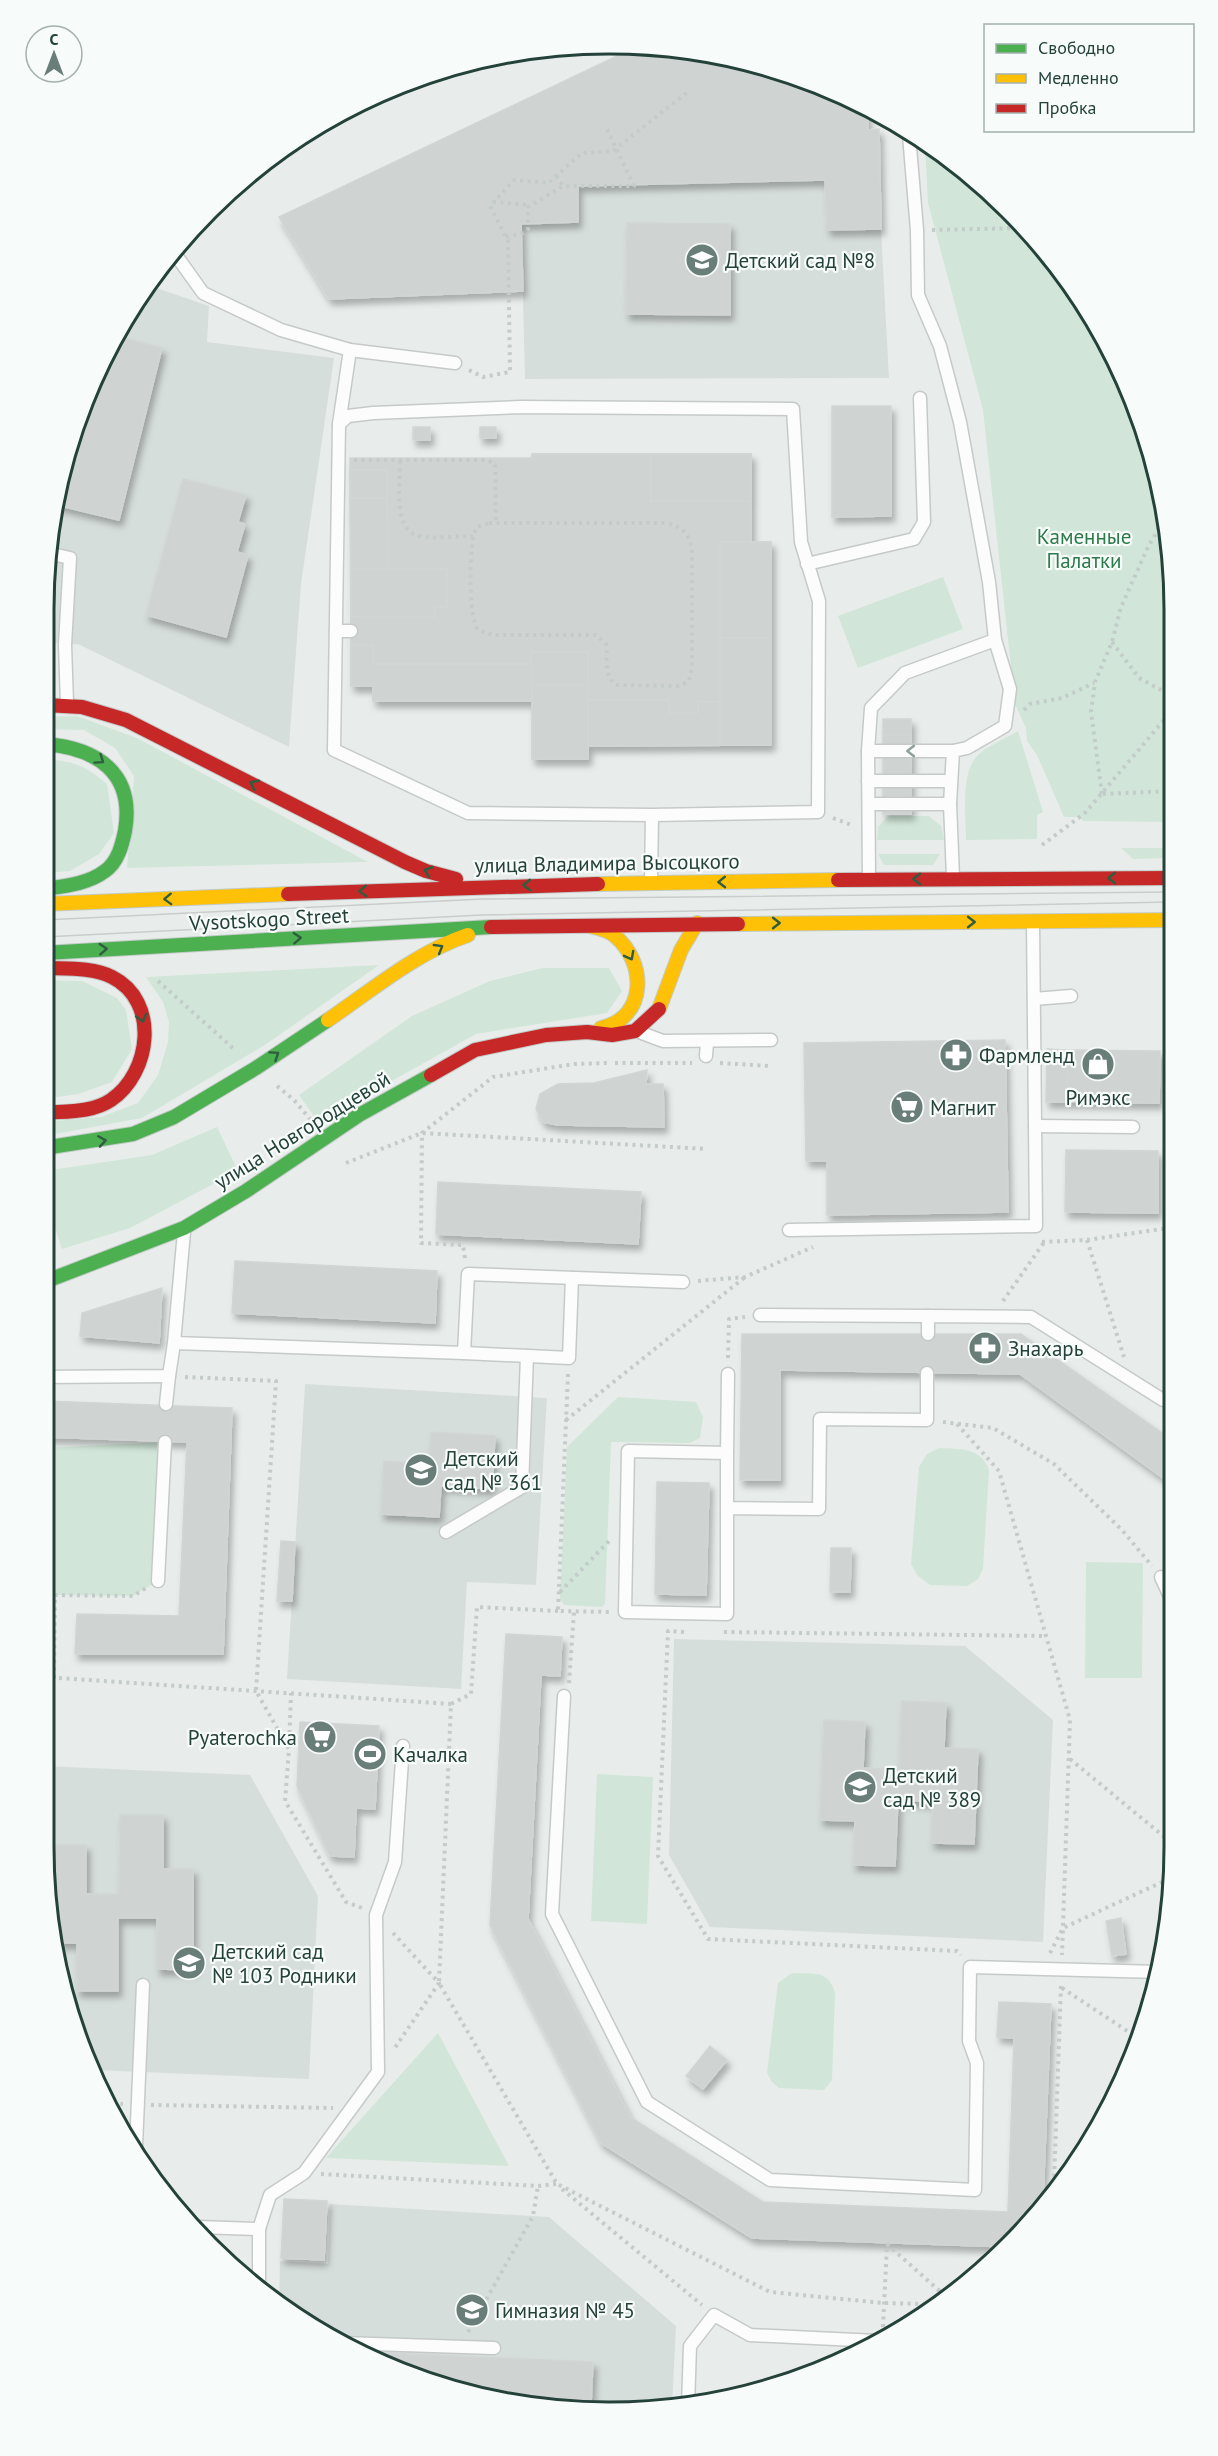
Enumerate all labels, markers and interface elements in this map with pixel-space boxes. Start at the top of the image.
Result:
north arrow [24,24,84,84]
legend [984,24,1194,132]
text: С [50,29,59,49]
text: Свободно [1038,36,1115,59]
text: Медленно [1038,66,1119,89]
text: Пробка [1038,96,1096,119]
school or university icon: Детский сад №8 [684,242,720,278]
place label: Детский сад №8 [725,247,875,274]
park label: Каменные Палатки [1037,523,1131,574]
one-way arrow [906,745,915,757]
one-way arrow [93,753,104,764]
one-way arrow [249,780,260,791]
street label: улица Владимира Высоцкого [474,847,740,879]
one-way arrow [423,866,434,879]
one-way arrow [913,872,922,885]
one-way arrow [1108,872,1117,884]
one-way arrow [718,875,727,888]
one-way arrow [523,879,532,891]
one-way arrow [359,884,368,897]
one-way arrow [164,892,173,905]
street label: Vysotskogo Street [187,901,350,937]
one-way arrow [967,916,976,928]
one-way arrow [772,917,781,929]
one-way arrow [293,932,302,945]
one-way arrow [98,943,107,956]
one-way arrow [432,944,443,956]
one-way arrow [622,950,634,961]
one-way arrow [135,1012,148,1022]
pharmacy icon: Фармленд [938,1037,974,1073]
place label: Фармленд [979,1042,1075,1069]
shop icon: Римэкс [1080,1046,1116,1082]
one-way arrow [269,1051,280,1062]
street label: улица Новгородцевой [209,1065,395,1195]
place label: Римэкс [1065,1084,1131,1111]
supermarket icon: Магнит [889,1089,925,1125]
place label: Магнит [930,1094,997,1121]
one-way arrow [98,1135,107,1147]
pharmacy icon: Знахарь [967,1330,1003,1366]
place label: Знахарь [1008,1335,1084,1362]
place label: Детский сад № 361 [444,1445,542,1496]
school or university icon: Детский сад № 361 [403,1452,439,1488]
supermarket icon: Pyaterochka [302,1719,338,1755]
place label: Pyaterochka [188,1724,297,1751]
sports icon: Качалка [352,1736,388,1772]
place label: Качалка [393,1741,468,1768]
place label: Детский сад № 389 [883,1762,981,1813]
school or university icon: Детский сад № 389 [842,1769,878,1805]
place label: Детский сад № 103 Родники [212,1938,357,1989]
school or university icon: Детский сад № 103 Родники [171,1945,207,1981]
school or university icon: Гимназия № 45 [454,2292,490,2328]
place label: Гимназия № 45 [495,2297,635,2324]

